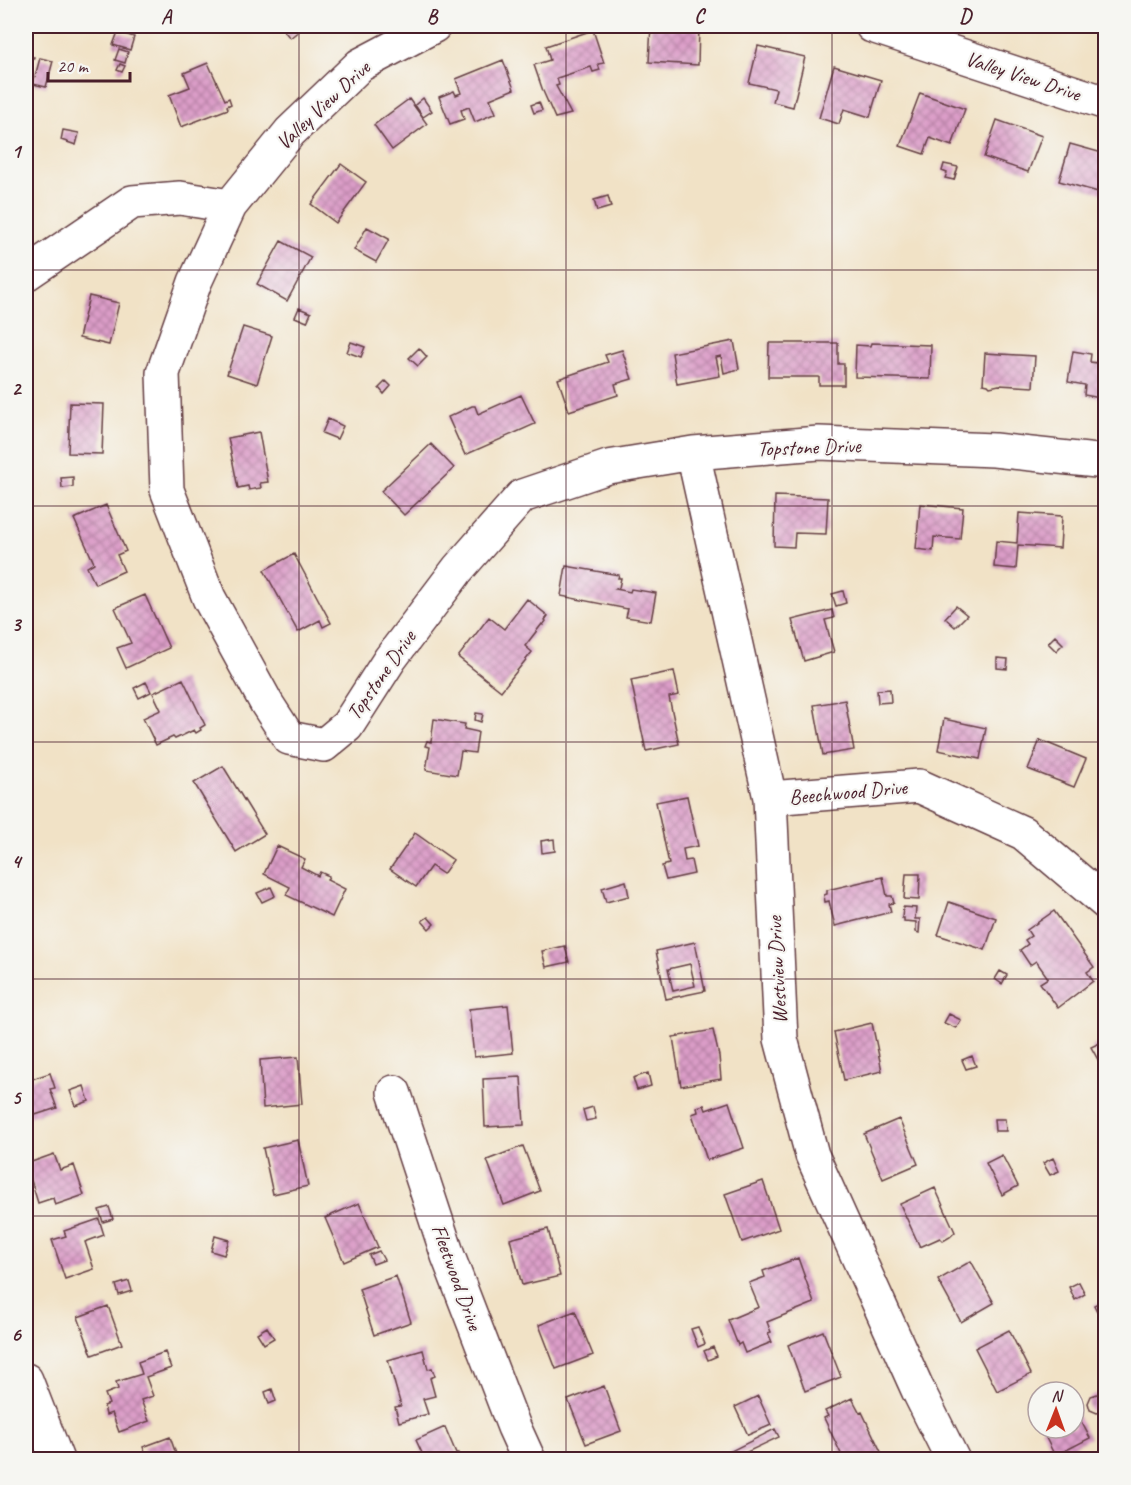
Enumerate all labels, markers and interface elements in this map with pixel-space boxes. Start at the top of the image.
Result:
text: A [161,4,173,29]
text: B [427,4,439,29]
text: C [694,4,706,29]
text: D [959,4,973,29]
scale bar [48,45,130,83]
street label: Valley View Drive [962,45,1085,107]
street label: Valley View Drive [271,54,376,155]
text: 20 m [57,55,90,77]
text: 1 [12,139,23,164]
text: 2 [12,376,23,401]
street label: Topstone Drive [757,432,862,462]
text: 3 [12,612,23,637]
street label: Topstone Drive [341,624,422,725]
street label: Beechwood Drive [788,774,909,810]
text: 4 [12,849,24,874]
street label: Westview Drive [761,915,793,1024]
text: 5 [12,1085,23,1110]
street label: Fleetwood Drive [426,1221,489,1334]
text: 6 [11,1322,22,1347]
north arrow [1026,1380,1086,1440]
text: N [1051,1386,1064,1406]

